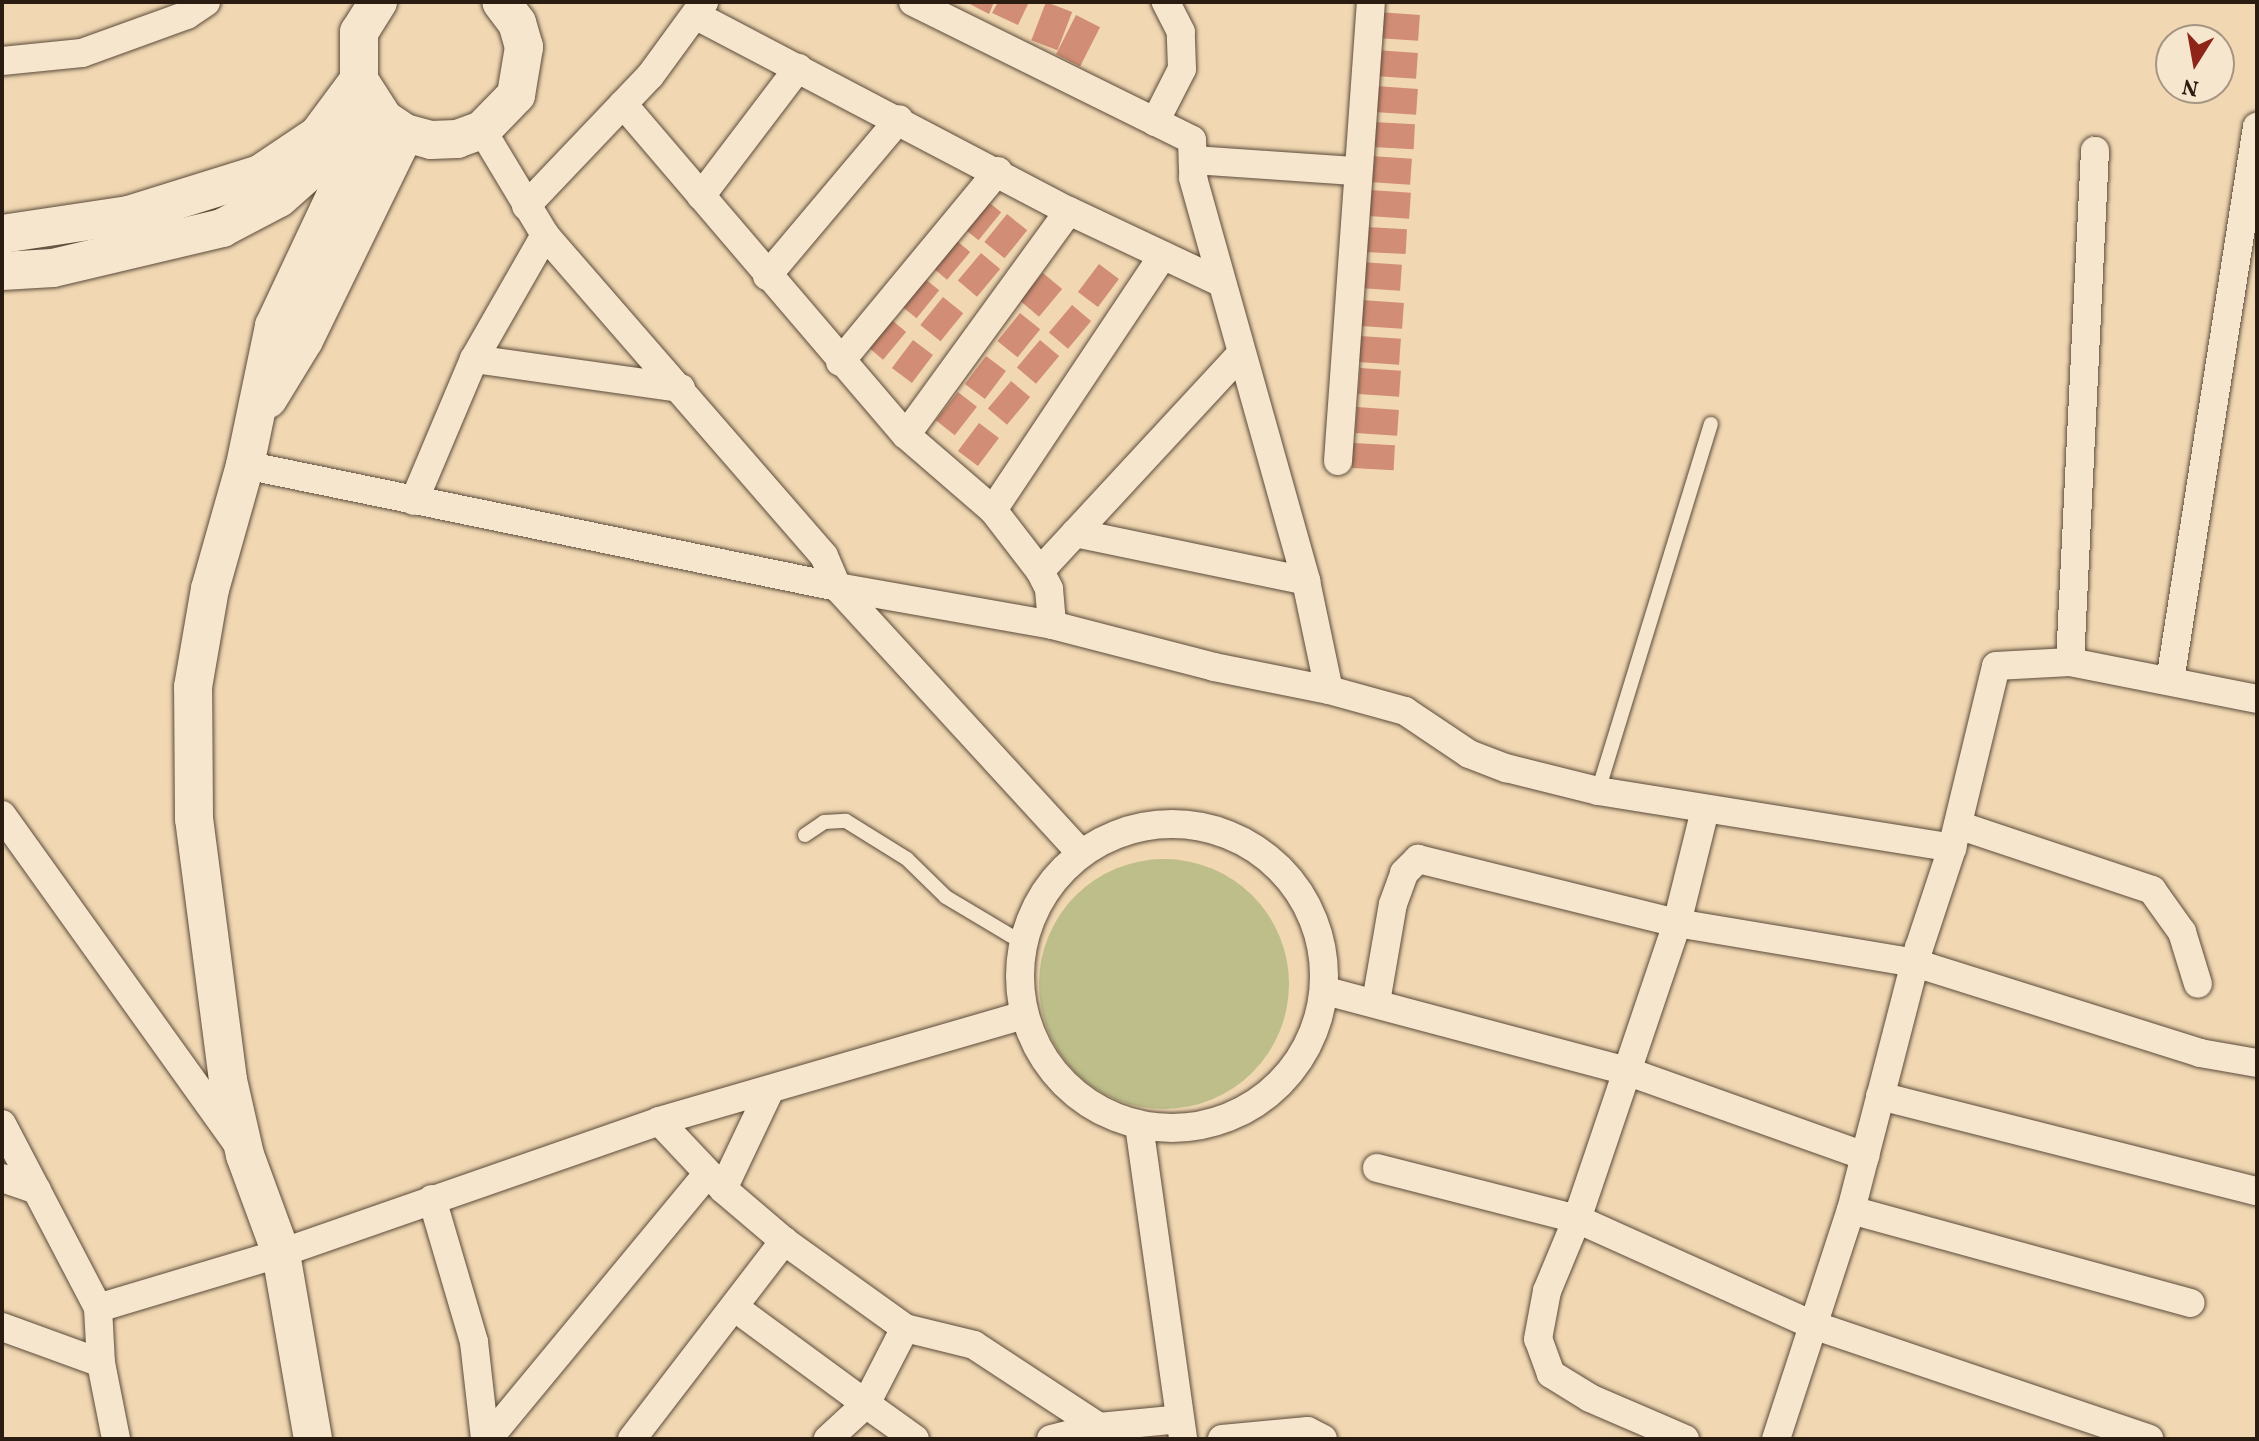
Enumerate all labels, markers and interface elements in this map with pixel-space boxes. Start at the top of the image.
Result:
north arrow [2155,24,2235,104]
text: N [2180,69,2202,103]

